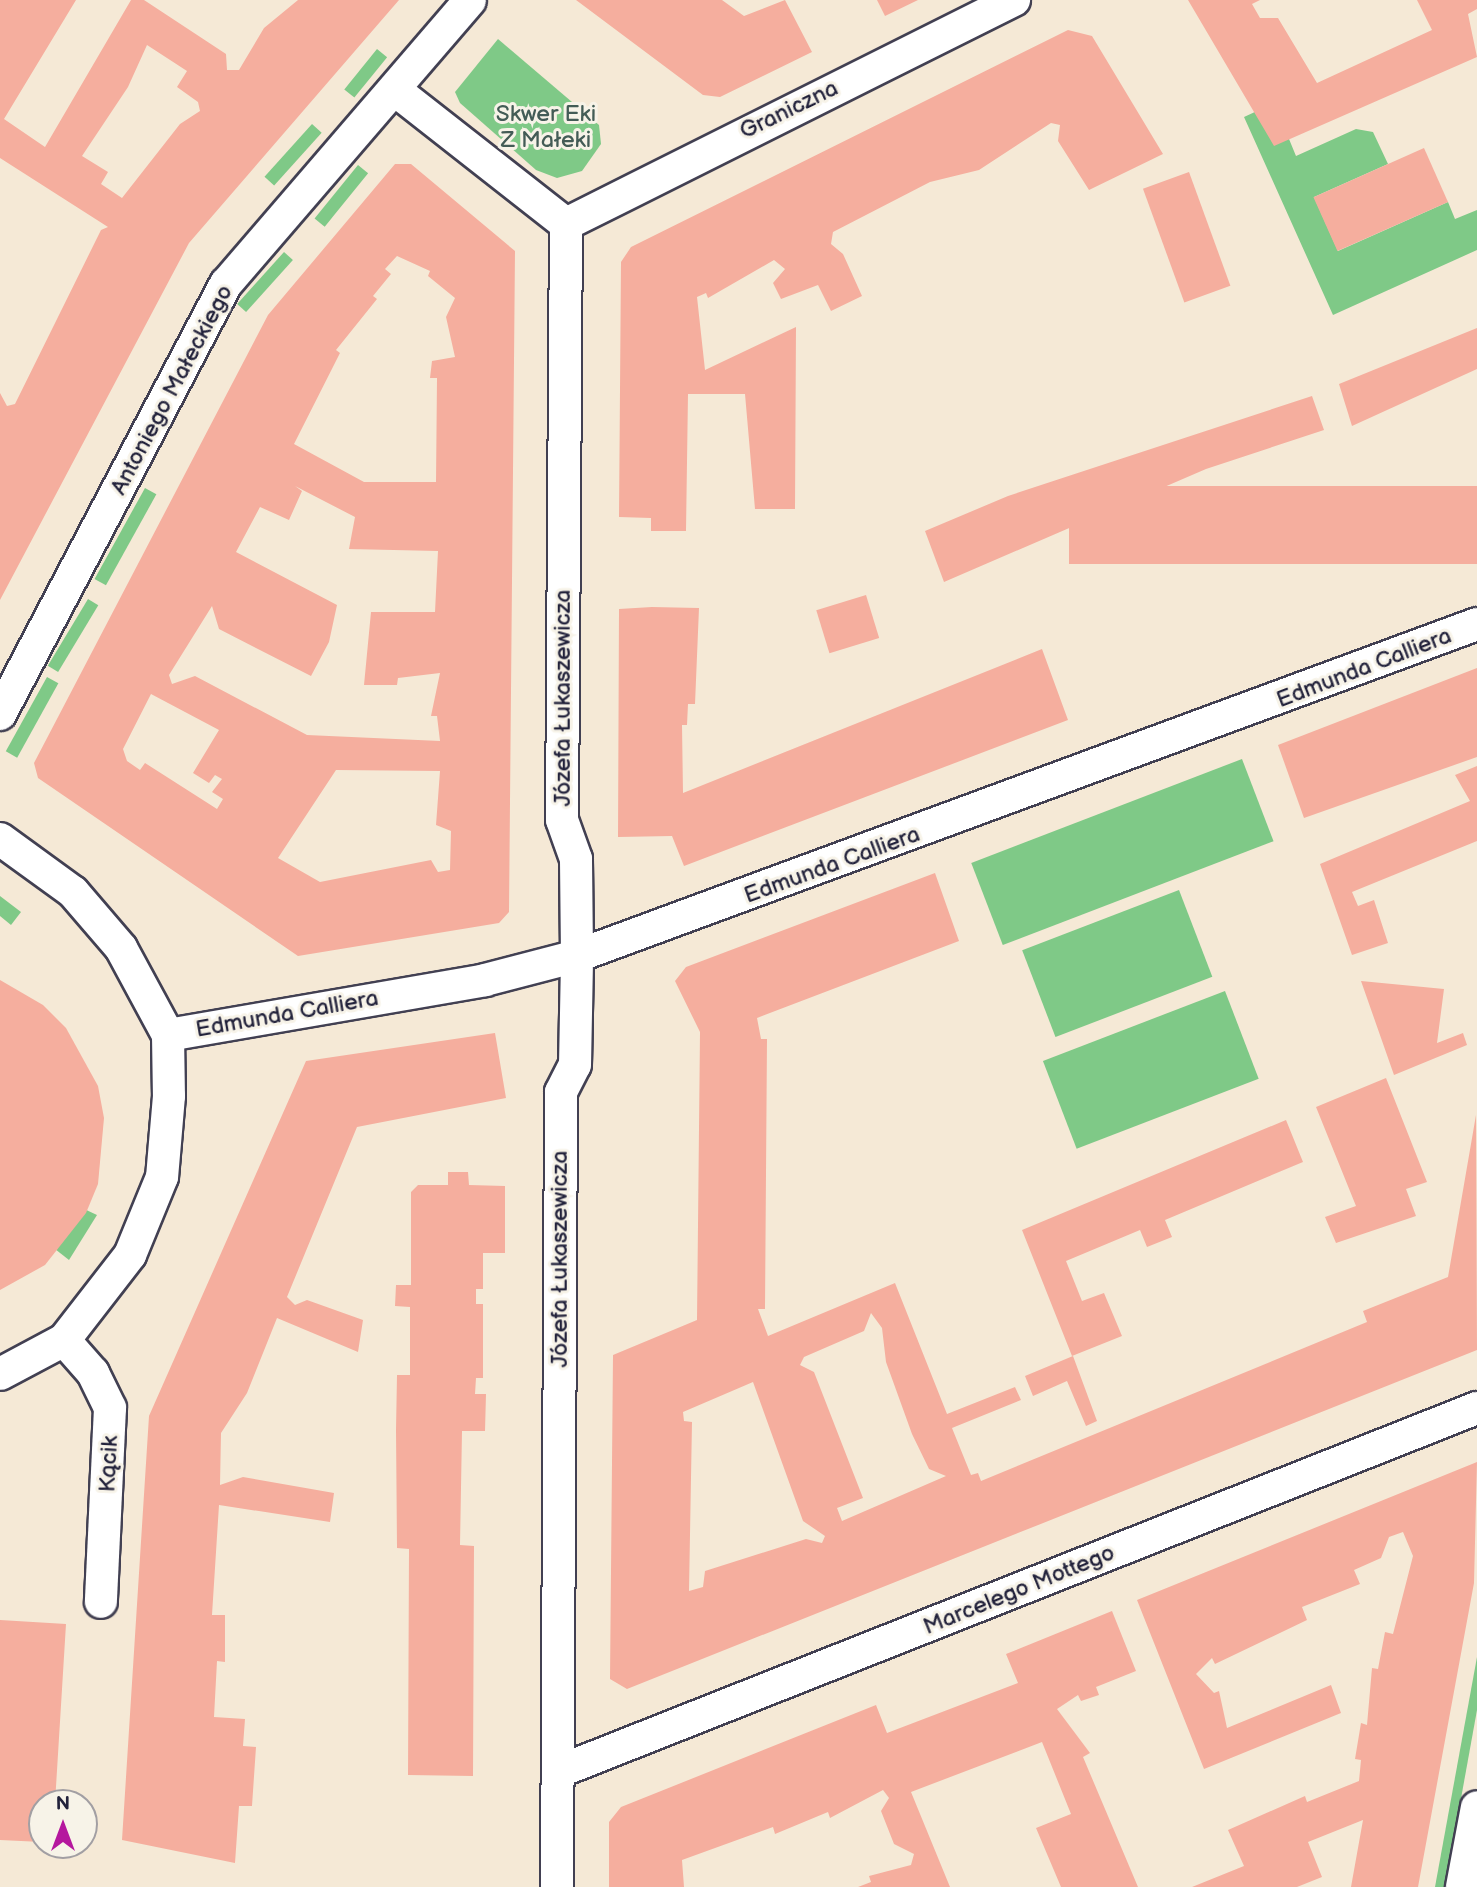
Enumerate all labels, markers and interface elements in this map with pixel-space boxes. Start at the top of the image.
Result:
street label: Graniczna [735,74,843,146]
park label: Skwer Eki Z Małeki [496,100,596,154]
street label: Antoniego Małeckiego [105,280,239,500]
street label: Józefa Łukaszewicza [549,590,577,806]
street label: Edmunda Calliera [1273,622,1455,714]
street label: Edmunda Calliera [740,820,924,910]
street label: Edmunda Calliera [194,984,380,1044]
street label: Józefa Łukaszewicza [546,1151,574,1367]
street label: Kącik [94,1435,124,1493]
street label: Marcelego Mottego [919,1539,1119,1641]
north arrow [28,1789,98,1859]
text: N [56,1793,70,1816]

